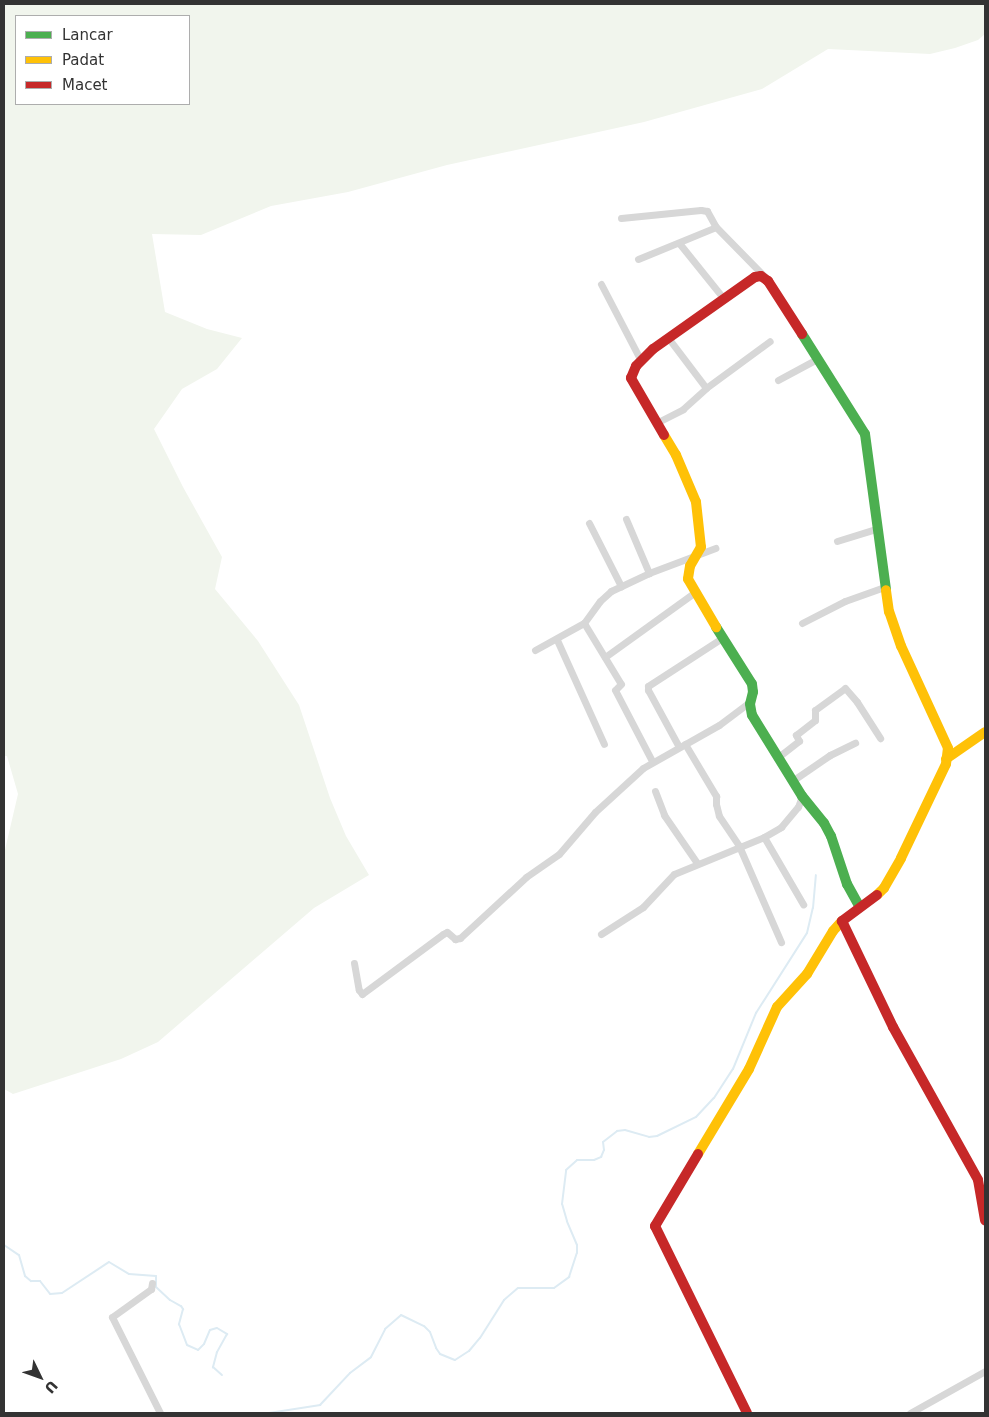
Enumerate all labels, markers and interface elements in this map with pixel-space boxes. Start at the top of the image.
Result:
legend [15,15,190,105]
text: Lancar [62,26,113,44]
text: Padat [62,51,104,69]
text: Macet [62,76,108,94]
north arrow [15,1352,65,1402]
text: U [41,1377,61,1397]

